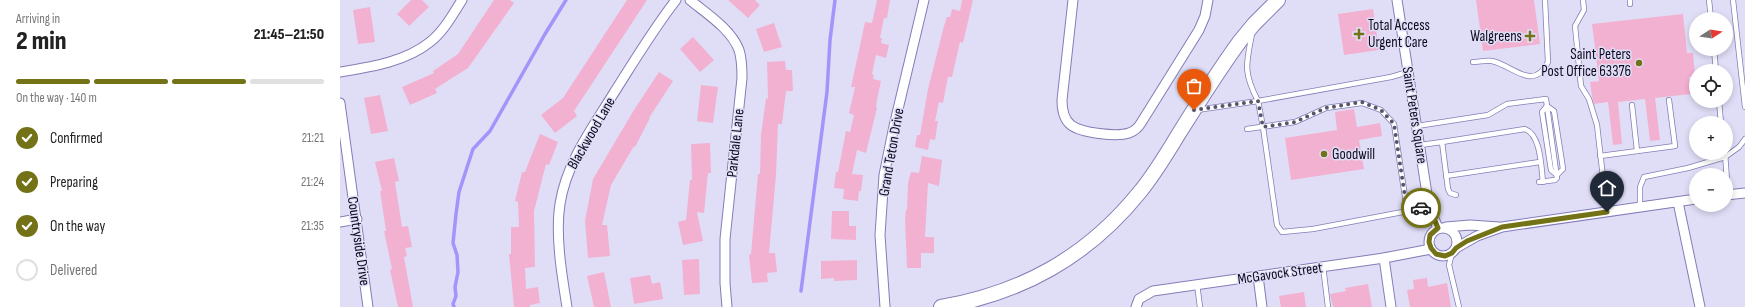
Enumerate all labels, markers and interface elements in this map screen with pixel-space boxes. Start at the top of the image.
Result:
text: Arriving in [16,11,60,27]
north arrow [1689,12,1733,56]
map controls [1689,12,1733,212]
place label: Total Access Urgent Care [1368,16,1430,52]
text: 21:45–21:50 [254,25,324,44]
text: 2 min [16,26,66,57]
place label: Walgreens [1470,27,1522,46]
marker: Total Access Urgent Care [1353,28,1365,40]
marker: Walgreens [1525,31,1535,41]
place label: Saint Peters Post Office 63376 [1541,45,1631,81]
marker: Saint Peters Post Office 63376 [1634,58,1644,68]
button: locate [1689,64,1733,108]
street label: Saint Peters Square [1397,65,1432,165]
pin [1177,69,1211,110]
icon: bag [1183,75,1205,97]
text: On the way · 140 m [16,90,97,106]
street label: Blackwood Lane [563,94,620,173]
street label: Grand Teton Drive [874,107,909,198]
street label: Parkdale Lane [722,108,749,178]
button: + [1689,116,1733,160]
icon: check [16,127,38,149]
text: Confirmed [50,129,103,148]
text: 21:21 [302,130,324,146]
place label: Goodwill [1332,145,1375,164]
marker: Goodwill [1319,149,1329,159]
button: − [1689,168,1733,212]
icon: check [16,171,38,193]
pin [1590,171,1624,212]
text: Preparing [50,173,98,192]
text: 21:24 [301,174,324,190]
icon: home [1596,177,1618,199]
courier [1401,188,1441,228]
street label: Countryside Drive [343,195,374,287]
icon: car [1410,197,1432,219]
icon: check [16,215,38,237]
text: On the way [50,217,105,236]
text: 21:35 [301,218,324,234]
street label: McGavock Street [1236,258,1324,289]
text: Delivered [50,261,97,280]

